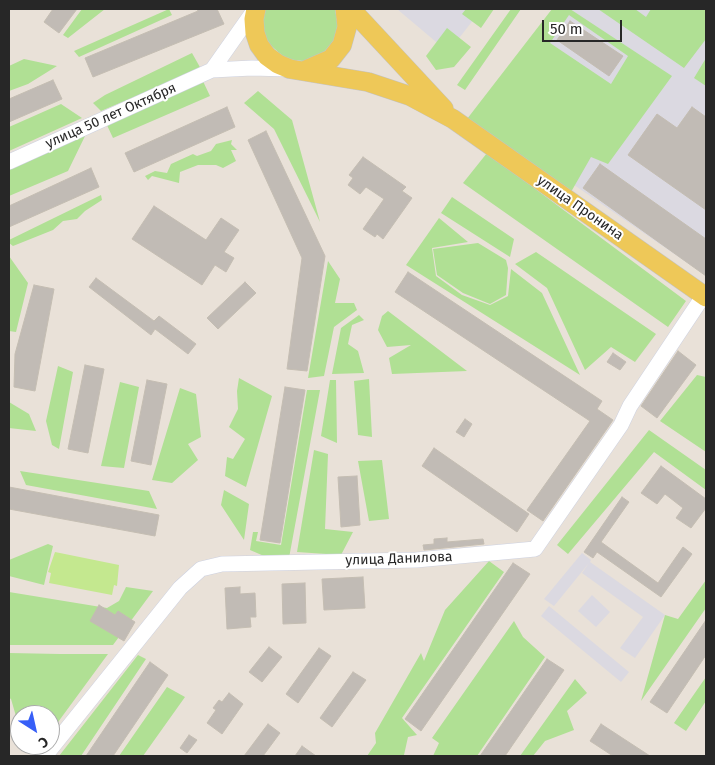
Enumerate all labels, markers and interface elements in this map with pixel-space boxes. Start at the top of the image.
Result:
scale bar [545,10,625,42]
text: 50 m [550,20,583,38]
street label: улица 50 лет Октября [43,80,179,152]
street label: улица Пронина [534,172,626,244]
street label: улица Данилова [345,549,453,569]
north arrow [10,705,60,755]
text: С [35,733,51,751]

